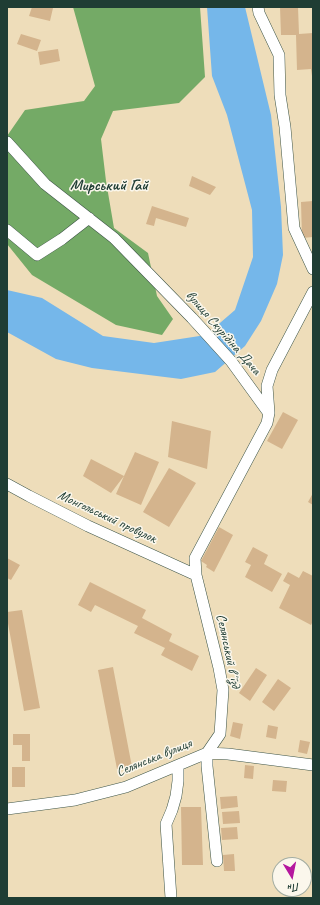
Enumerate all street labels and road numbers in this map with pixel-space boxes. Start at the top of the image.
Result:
street label: вулиця Скурідіна Дача [182,287,264,379]
street label: Монгольський провулок [55,487,159,547]
street label: Селянський вʼїзд [212,612,244,690]
street label: Селянська вулиця [114,735,194,781]

